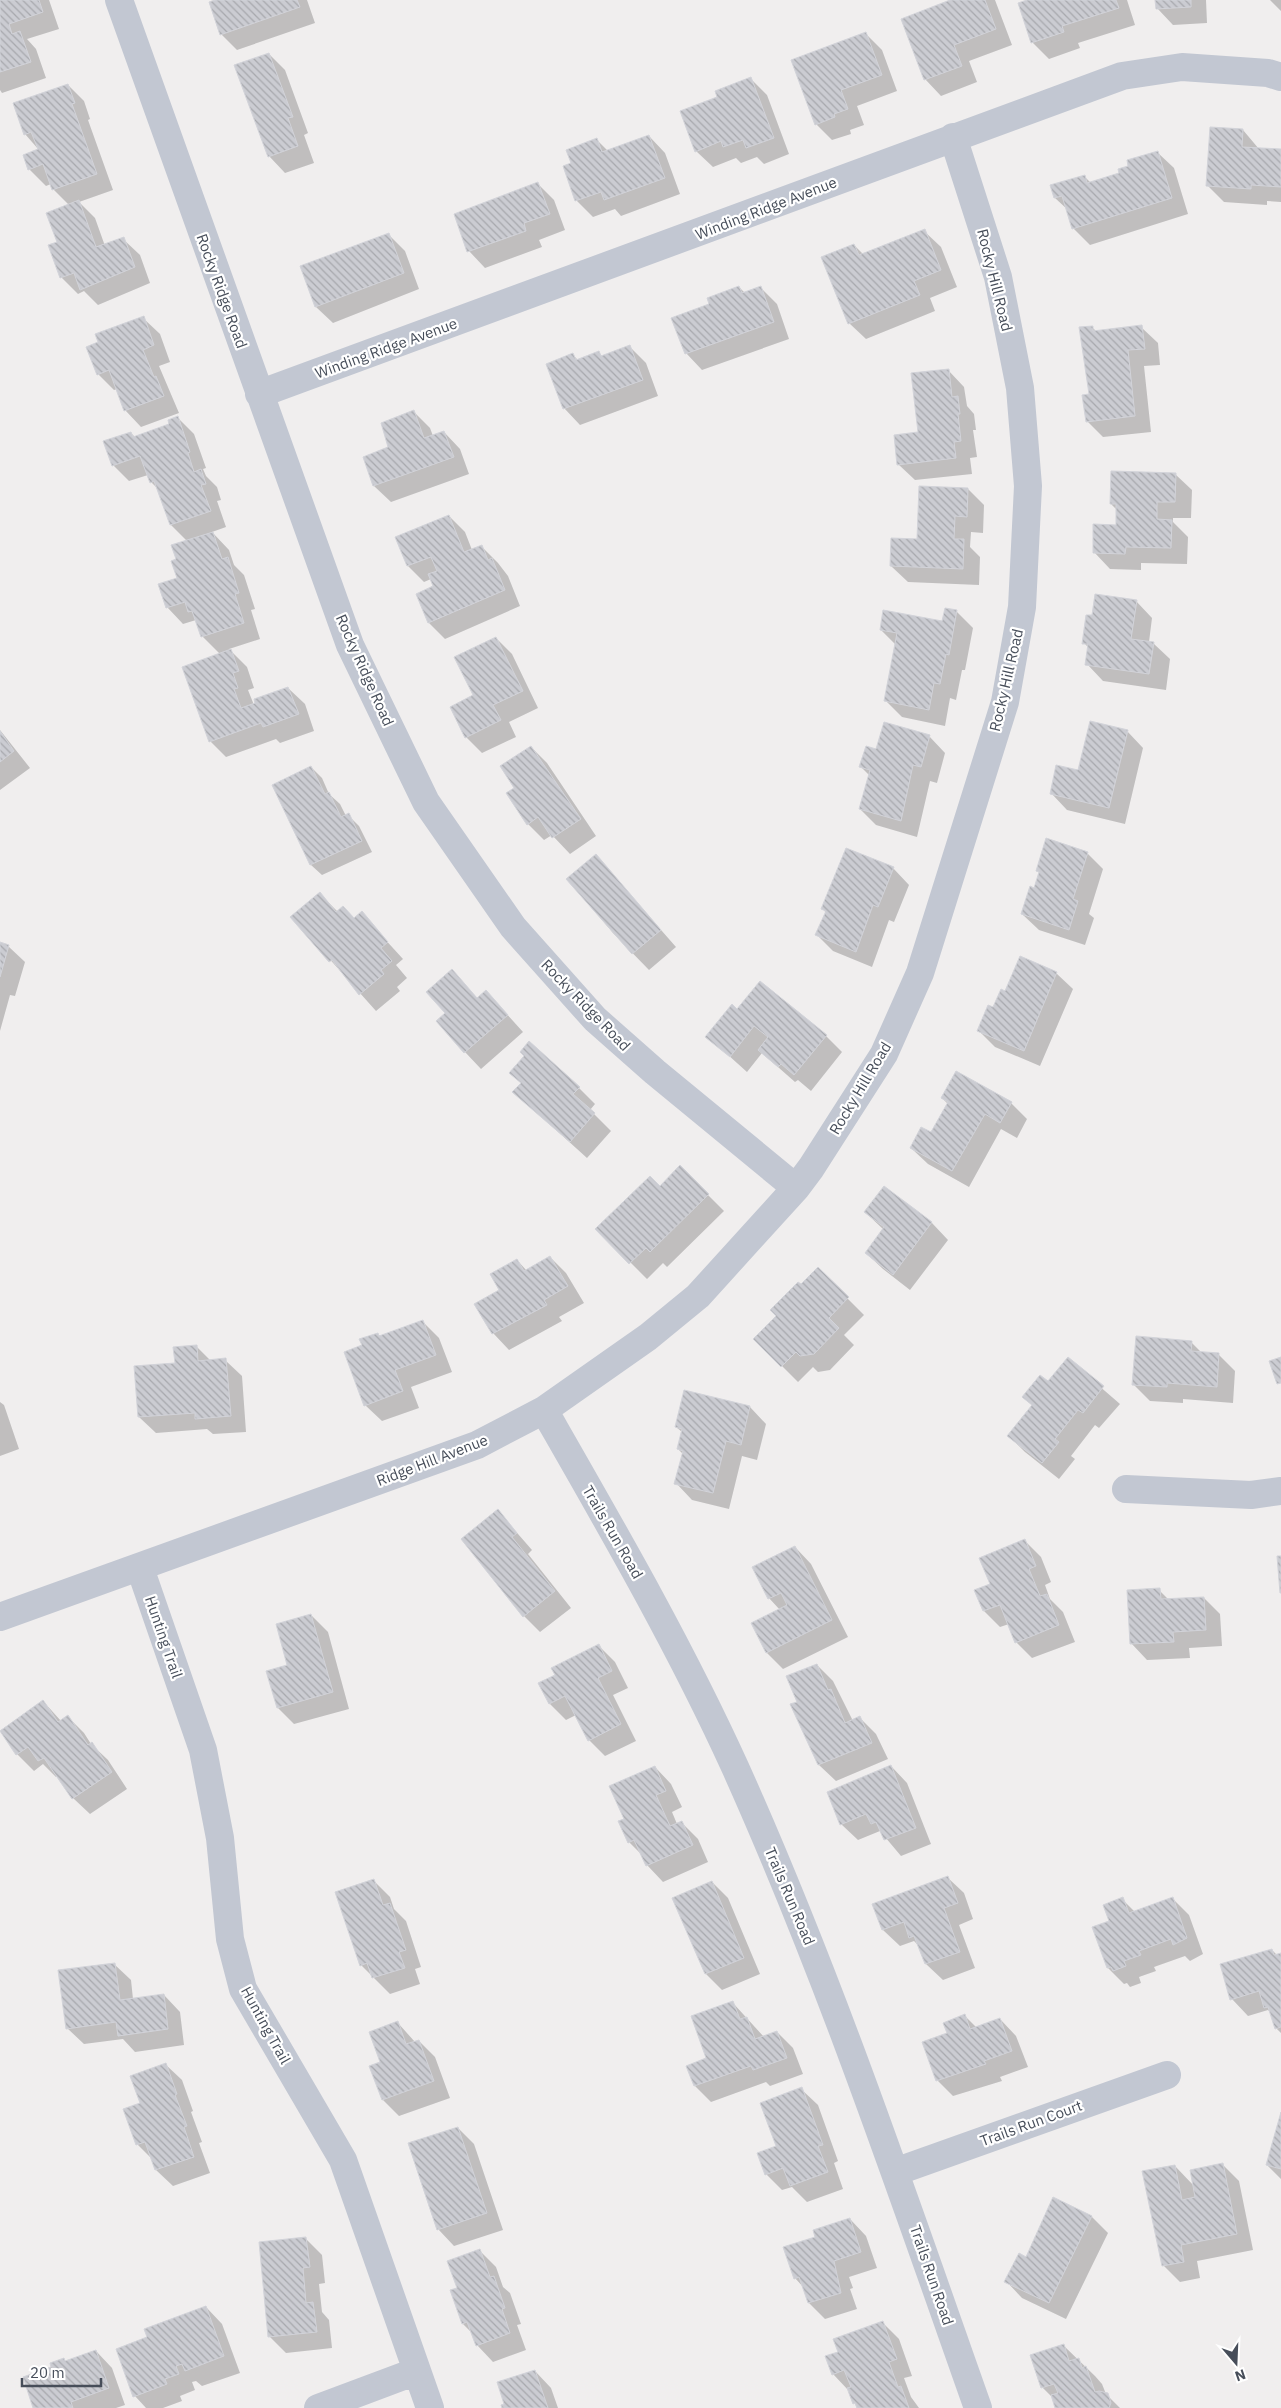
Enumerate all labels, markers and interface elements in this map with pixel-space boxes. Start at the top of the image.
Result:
street label: Winding Ridge Avenue [693,172,839,244]
street label: Rocky Hill Road [973,227,1017,333]
street label: Rocky Ridge Road [192,231,252,351]
street label: Winding Ridge Avenue [312,313,460,383]
street label: Rocky Ridge Road [332,611,398,729]
street label: Rocky Hill Road [985,627,1027,733]
street label: Rocky Ridge Road [537,955,635,1055]
street label: Rocky Hill Road [825,1038,895,1138]
street label: Ridge Hill Avenue [374,1430,490,1490]
street label: Trails Run Road [579,1482,647,1582]
street label: Hunting Trail [141,1593,187,1681]
street label: Trails Run Road [761,1844,819,1948]
street label: Hunting Trail [237,1983,295,2067]
street label: Trails Run Court [977,2096,1085,2150]
street label: Trails Run Road [906,2222,958,2328]
north arrow [1211,2338,1261,2388]
scale bar [22,2356,101,2388]
text: 20 m [30,2363,65,2382]
text: N [1233,2365,1248,2385]

